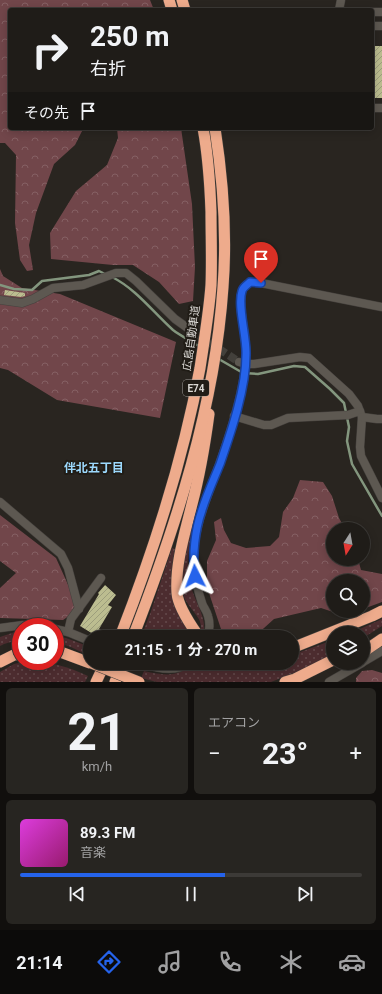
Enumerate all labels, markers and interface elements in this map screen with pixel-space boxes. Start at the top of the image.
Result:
text: 250 m [90,20,169,53]
icon: right [24,24,76,76]
text: 右折 [90,58,126,79]
icon: arrive [77,100,99,122]
text: その先 [24,104,69,122]
pin [244,242,278,283]
icon: arrive [250,248,272,270]
street label: 広島自動車道 [180,304,203,372]
road number: E74 [183,380,209,396]
district label: 伴北五丁目 [64,461,124,475]
north arrow [326,522,370,566]
map controls [326,522,370,670]
position arrow [174,555,216,597]
button: search [326,574,370,618]
speed limit sign: 30 [12,618,64,670]
button: layers [326,626,370,670]
text: 21:15 · 1 分 · 270 m [125,641,257,659]
text: 21 [67,702,127,763]
text: エアコン [208,715,260,730]
text: 23° [262,736,308,771]
text: − [208,741,221,766]
text: + [350,741,362,766]
text: km/h [82,759,112,774]
text: 89.3 FM [80,824,135,842]
text: 音楽 [80,845,106,860]
icon: previous [66,883,88,905]
icon: pause [180,883,202,905]
icon: next [294,883,316,905]
icon: directions [95,948,123,976]
icon: music [156,948,184,976]
icon: phone [216,948,244,976]
icon: climate [277,948,305,976]
icon: car [338,948,366,976]
text: 21:14 [16,952,63,973]

